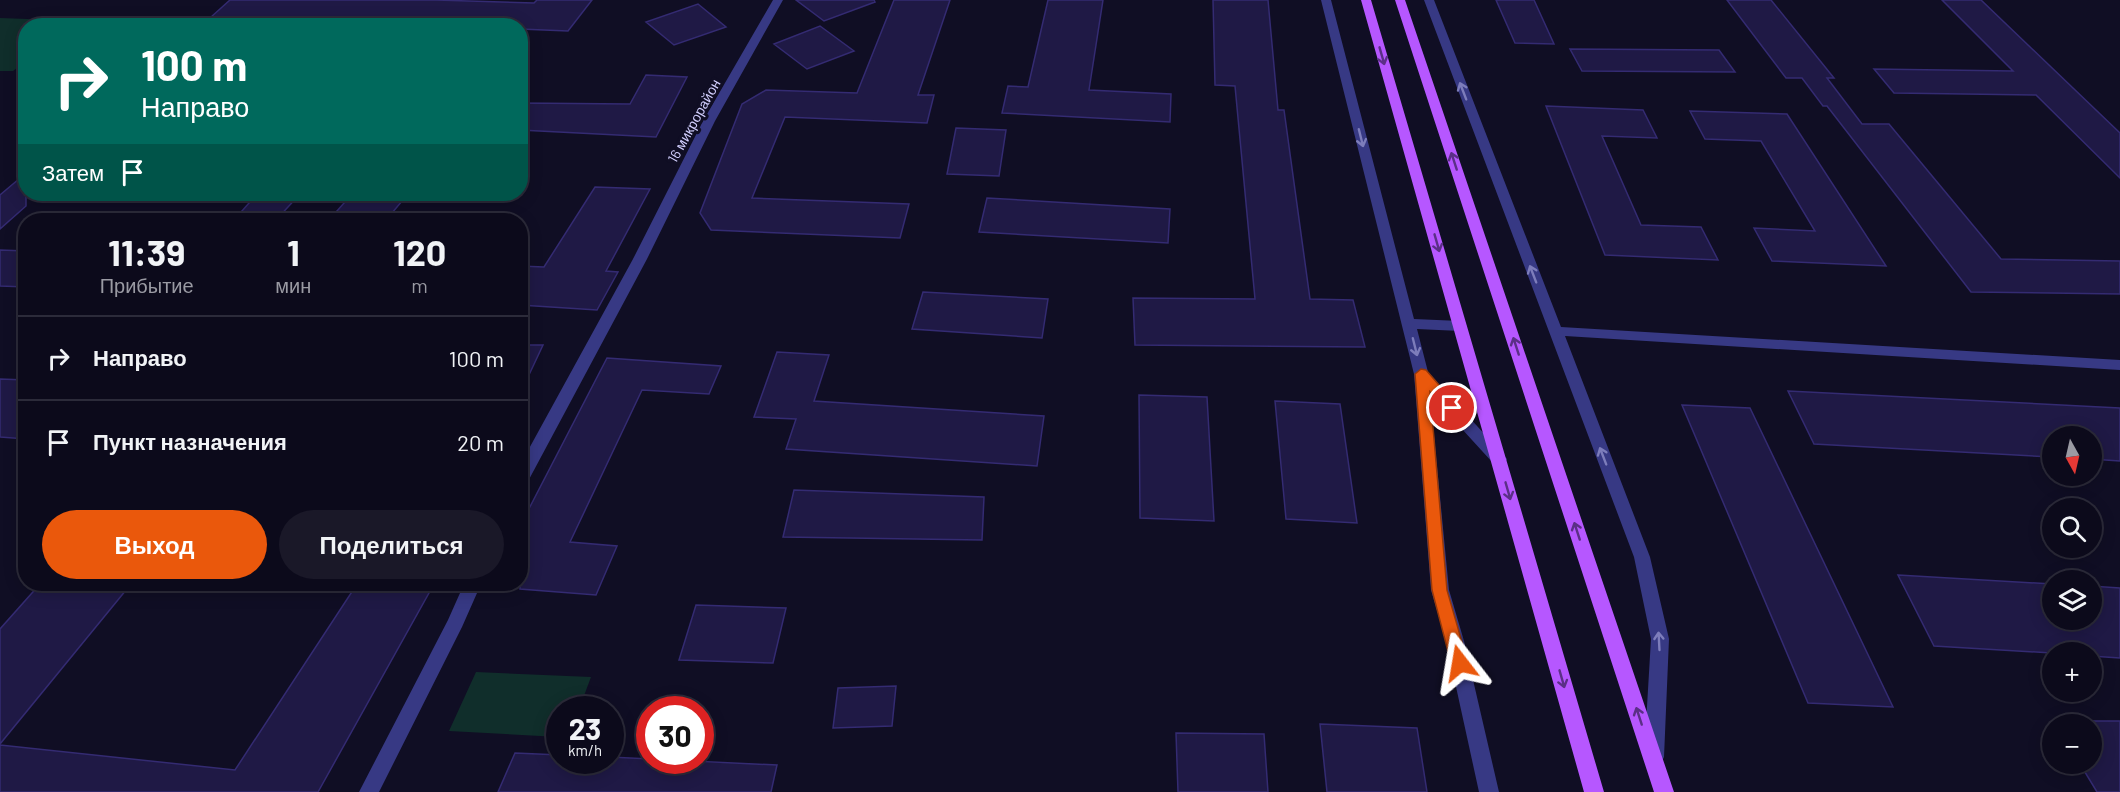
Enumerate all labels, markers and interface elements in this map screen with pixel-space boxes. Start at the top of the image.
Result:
text: 100 m [141,39,247,89]
icon: right [42,42,120,120]
one-way arrow [1377,46,1388,65]
street label: 16 микрорайон [664,76,724,166]
one-way arrow [1457,83,1468,101]
text: Направо [141,90,249,122]
one-way arrow [1356,128,1368,147]
one-way arrow [1448,152,1459,171]
icon: arrive [116,156,149,189]
text: Затем [42,159,104,185]
text: 11:39 [108,230,185,273]
text: 1 [287,230,300,273]
text: 120 [393,230,446,273]
one-way arrow [1431,234,1443,253]
one-way arrow [1527,265,1538,283]
text: Прибытие [100,273,194,297]
text: мин [275,273,311,297]
text: m [411,273,428,297]
one-way arrow [1409,338,1421,357]
one-way arrow [1509,338,1520,356]
icon: right [42,342,75,375]
text: Направо [93,344,187,370]
text: 100 m [449,345,504,371]
pin [1426,382,1477,433]
icon: arrive [1435,391,1468,424]
icon: arrive [42,426,75,459]
north arrow [2042,426,2102,486]
map controls [2042,426,2102,774]
text: Пункт назначения [93,428,287,454]
text: 20 m [457,429,504,455]
one-way arrow [1597,447,1608,466]
one-way arrow [1503,481,1514,500]
button: search [2042,498,2102,558]
button: Выход [42,510,267,579]
button: Поделиться [279,510,504,579]
one-way arrow [1571,522,1582,541]
button: layers [2042,570,2102,630]
position arrow [1428,631,1492,695]
one-way arrow [1654,632,1665,652]
button: + [2042,642,2102,702]
one-way arrow [1557,669,1568,688]
speed limit sign: 30 [636,696,714,774]
one-way arrow [1632,708,1643,726]
text: 23 [569,710,601,746]
button: − [2042,714,2102,774]
text: km/h [568,741,602,759]

